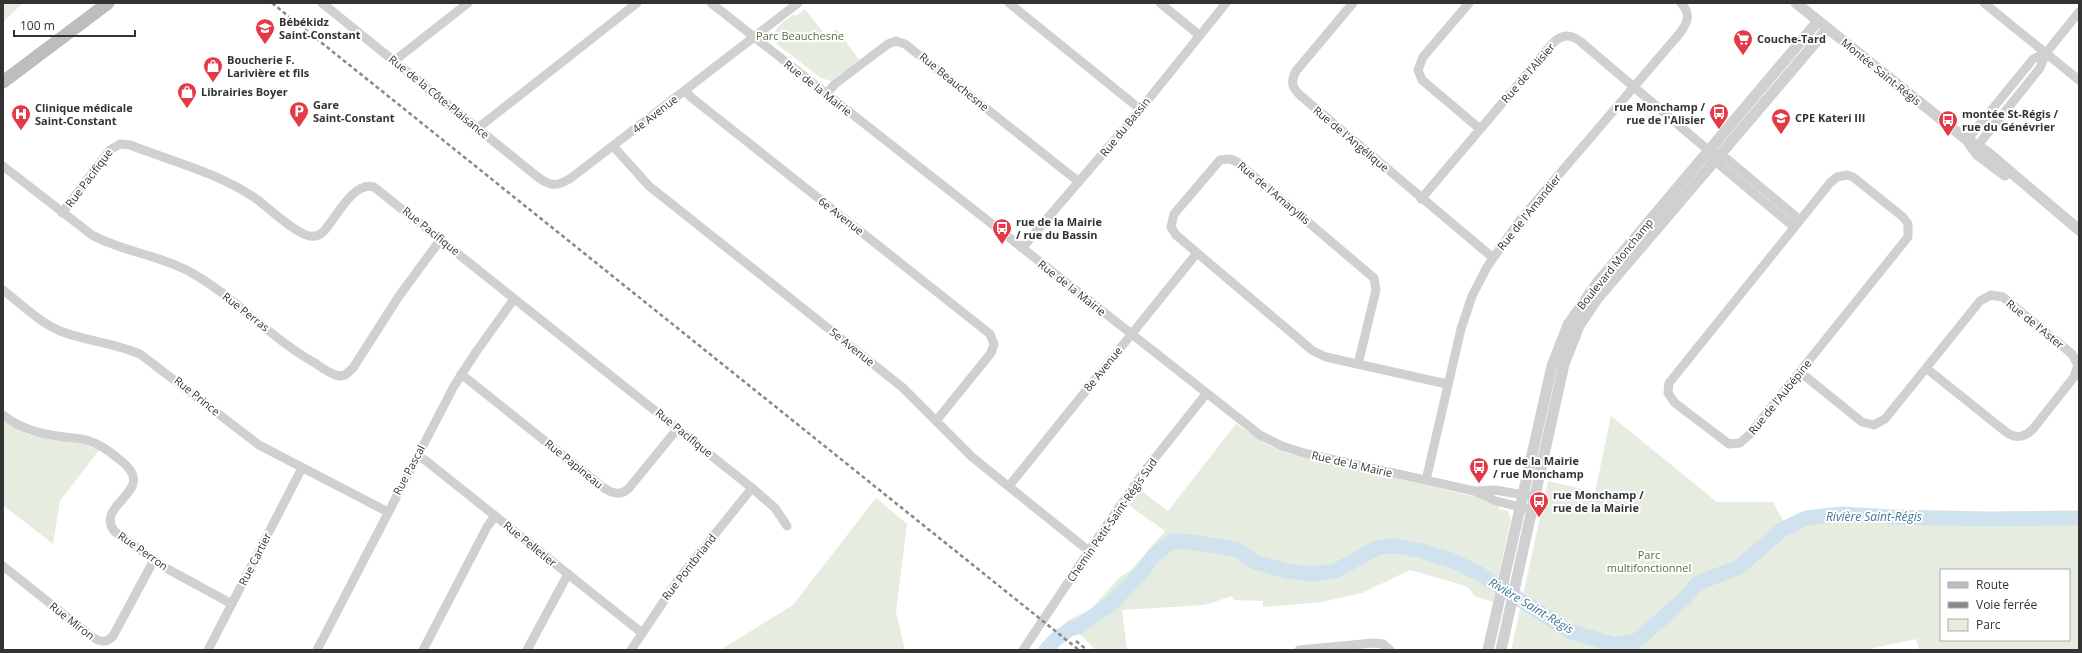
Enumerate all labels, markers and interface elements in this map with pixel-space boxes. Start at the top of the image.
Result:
scale bar [14,12,135,38]
place label: Bébékidz Saint-Constant [279,14,361,42]
text: 100 m [20,17,55,34]
school or university icon: Bébékidz Saint-Constant [254,17,276,45]
park label: Parc Beauchesne [756,28,844,43]
supermarket icon: Couche-Tard [1732,28,1754,56]
place label: Couche-Tard [1757,31,1826,46]
street label: Montée Saint-Régis [1838,35,1924,108]
street label: Rue de l'Alisier [1497,39,1558,106]
street label: Rue Beauchesne [917,49,992,114]
street label: Rue de la Côte-Plaisance [386,51,493,142]
place label: Boucherie F. Larivière et fils [227,52,310,80]
shop icon: Boucherie F. Larivière et fils [202,55,224,83]
street label: Rue de la Mairie [781,56,855,119]
shop icon: Librairies Boyer [176,81,198,109]
place label: Librairies Boyer [201,84,288,99]
street label: 4e Avenue [629,91,680,136]
street label: Rue du Bassin [1096,94,1153,159]
place label: Gare Saint-Constant [313,97,395,125]
place label: rue Monchamp / rue de l'Alisier [1614,99,1705,127]
place label: Clinique médicale Saint-Constant [35,100,133,128]
parking icon: Gare Saint-Constant [288,100,310,128]
street label: Rue de l'Angélique [1310,102,1392,175]
bus stop icon: rue Monchamp / rue de l'Alisier [1708,102,1730,130]
hospital icon: Clinique médicale Saint-Constant [10,103,32,131]
place label: montée St-Régis / rue du Génévrier [1962,106,2059,134]
school or university icon: CPE Kateri III [1770,107,1792,135]
bus stop icon: montée St-Régis / rue du Génévrier [1937,109,1959,137]
place label: CPE Kateri III [1795,110,1865,125]
street label: Rue Pacifique [62,145,115,210]
street label: Rue de l'Amaryllis [1235,158,1314,227]
street label: Rue de l'Amandier [1493,170,1564,253]
street label: 6e Avenue [816,193,867,238]
street label: Rue Pacifique [400,203,463,258]
place label: rue de la Mairie / rue du Bassin [1016,214,1102,242]
street label: Boulevard Monchamp [1573,215,1656,312]
bus stop icon: rue de la Mairie / rue du Bassin [991,217,1013,245]
street label: Rue de la Mairie [1035,256,1109,319]
street label: Rue Perras [220,289,273,335]
street label: Rue de l'Aster [2003,296,2068,352]
street label: 5e Avenue [827,324,878,369]
street label: 8e Avenue [1080,343,1125,394]
street label: Rue de l'Aubépine [1745,356,1815,437]
street label: Rue Prince [171,373,223,419]
street label: Rue Pacifique [653,405,716,460]
street label: Rue Papineau [542,436,606,492]
street label: Rue Pascal [389,442,428,497]
street label: Rue de la Mairie [1310,447,1394,480]
place label: rue de la Mairie / rue Monchamp [1493,453,1584,481]
street label: Chemin Petit-Saint-Régis Sud [1063,455,1160,585]
bus stop icon: rue de la Mairie / rue Monchamp [1468,456,1490,484]
place label: rue Monchamp / rue de la Mairie [1553,487,1644,515]
bus stop icon: rue Monchamp / rue de la Mairie [1528,490,1550,518]
water label: Rivière Saint-Régis [1826,508,1922,525]
street label: Rue Pelletier [501,517,560,570]
street label: Rue Perron [115,528,171,573]
street label: Rue Cartier [235,529,275,588]
street label: Rue Pontbriand [658,531,719,603]
park label: Parc multifonctionnel [1607,547,1691,575]
legend [1940,569,2070,641]
water label: Rivière Saint-Régis [1486,574,1577,638]
text: Route [1976,576,2009,593]
text: Voie ferrée [1976,596,2038,613]
street label: Rue Miron [47,598,98,643]
text: Parc [1976,616,2001,633]

